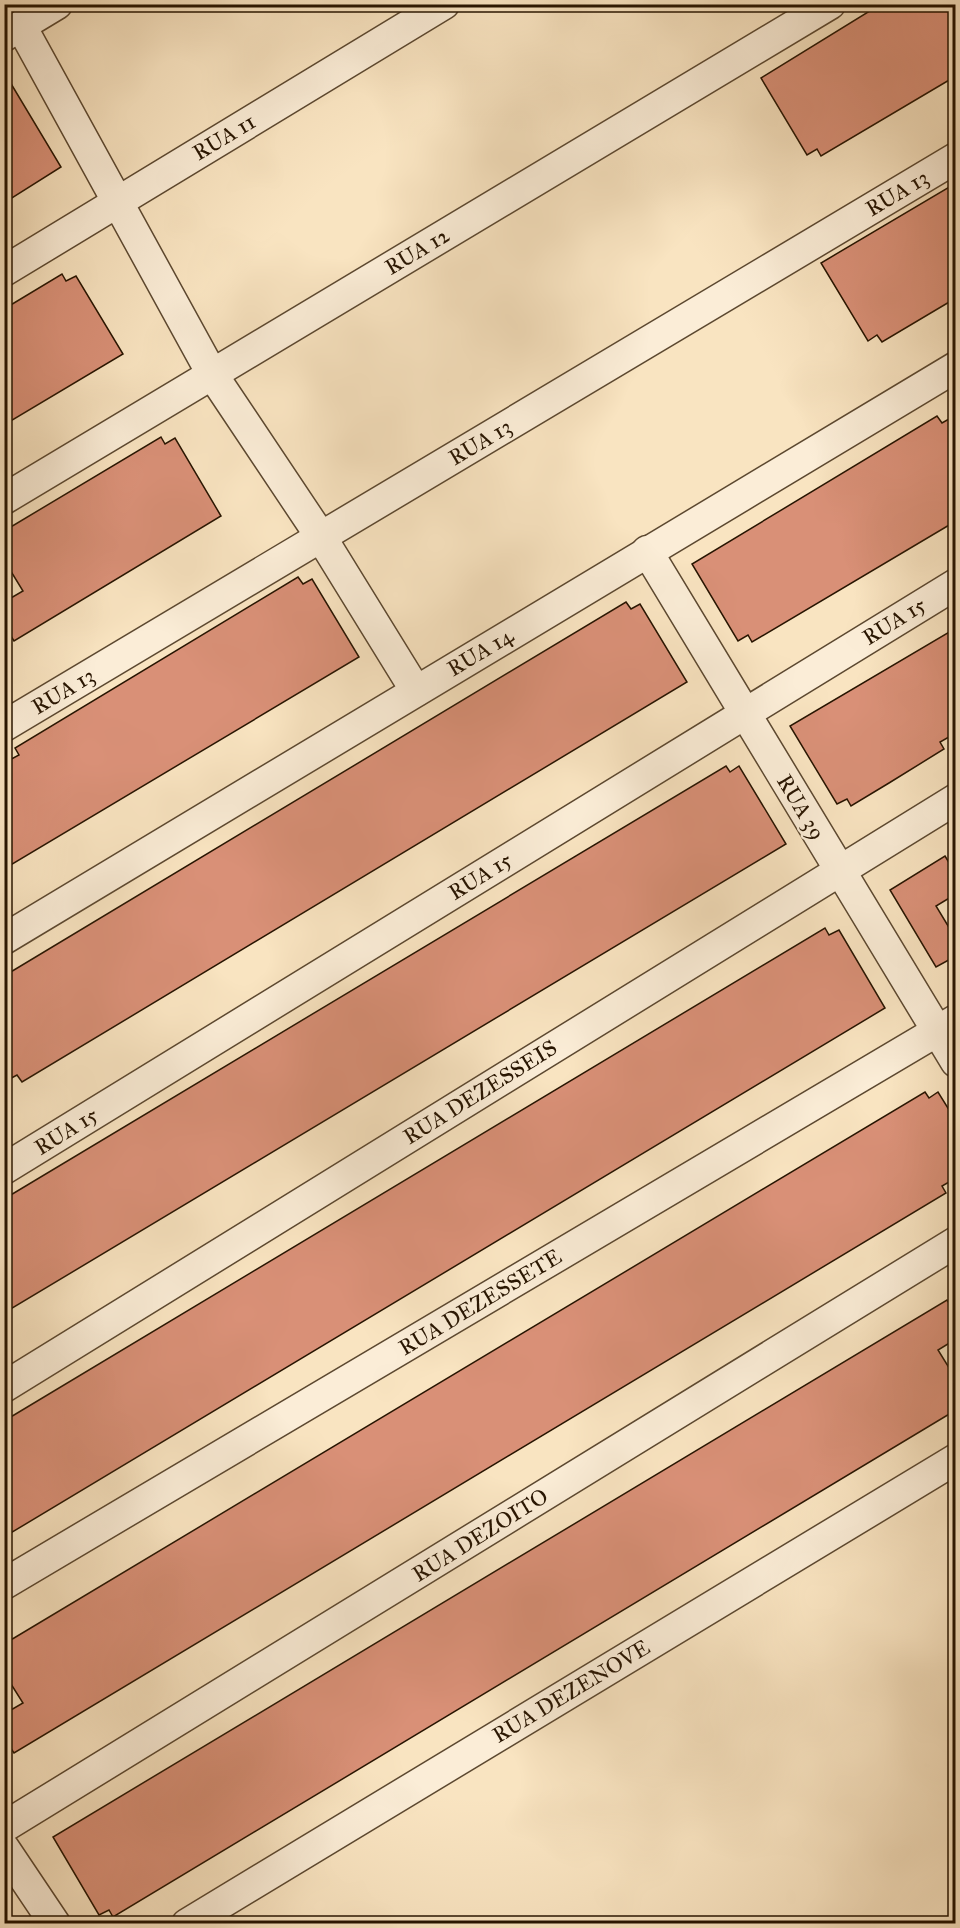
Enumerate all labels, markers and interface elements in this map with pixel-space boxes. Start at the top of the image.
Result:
street label: RUA 11 [188,108,260,166]
street label: RUA 13 [861,164,933,222]
street label: RUA 12 [380,221,454,281]
street label: RUA 13 [444,413,516,471]
street label: RUA 15 [857,591,931,651]
street label: RUA 14 [442,622,518,682]
street label: RUA 13 [27,662,99,720]
street label: RUA 39 [771,769,831,845]
street label: RUA 15 [443,846,517,906]
street label: RUA DEZESSEIS [398,1034,562,1150]
street label: RUA 15 [29,1101,103,1161]
street label: RUA DEZESSETE [394,1243,566,1361]
street label: RUA DEZOITO [407,1482,553,1588]
street label: RUA DEZENOVE [487,1633,655,1749]

